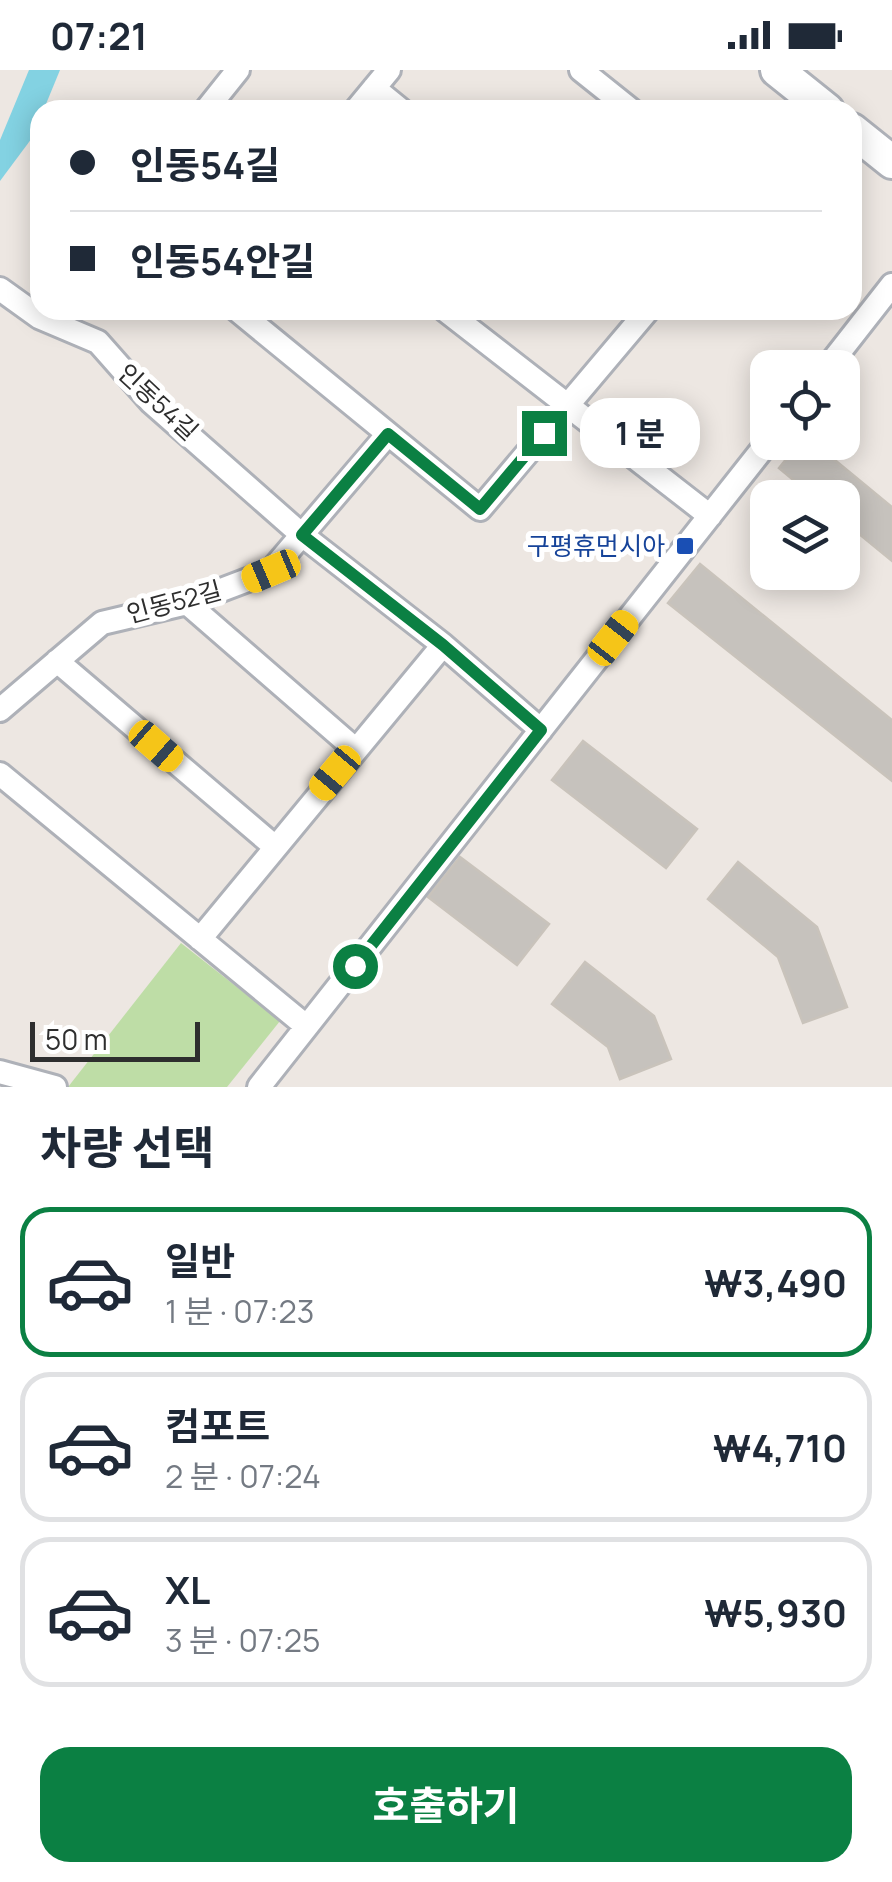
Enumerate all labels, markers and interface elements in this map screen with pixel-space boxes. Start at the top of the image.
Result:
text: 07:21 [50,9,148,61]
text: 인동54길 [130,138,280,190]
text: 인동54안길 [130,234,315,286]
map controls [750,350,860,590]
button: locate [750,350,860,460]
street label: 인동54길 [111,355,206,448]
callout: 1 분 [579,398,699,468]
route end [522,411,567,456]
text: 1 분 [615,411,665,455]
button: layers [750,480,860,590]
place label: 구평휴먼시아 [527,528,665,563]
marker: 구평휴먼시아 [674,535,696,557]
car [238,545,304,597]
street label: 인동52길 [123,572,225,631]
car [583,605,643,671]
car [124,715,188,777]
car [304,740,366,806]
route start [333,944,378,989]
scale bar [30,1017,200,1061]
text: 50 m [45,1020,108,1058]
text: 차량 선택 [40,1116,215,1178]
text: 일반 [165,1234,235,1286]
icon: car [45,1237,135,1327]
text: ₩3,490 [704,1256,847,1308]
text: 1 분 · 07:23 [165,1289,314,1333]
text: 컴포트 [165,1399,270,1451]
icon: car [45,1402,135,1492]
text: ₩4,710 [713,1421,847,1473]
text: 2 분 · 07:24 [165,1454,321,1498]
text: XL [165,1563,210,1615]
icon: car [45,1567,135,1657]
text: ₩5,930 [704,1586,847,1638]
text: 3 분 · 07:25 [165,1618,320,1662]
button: 호출하기 [40,1747,852,1862]

